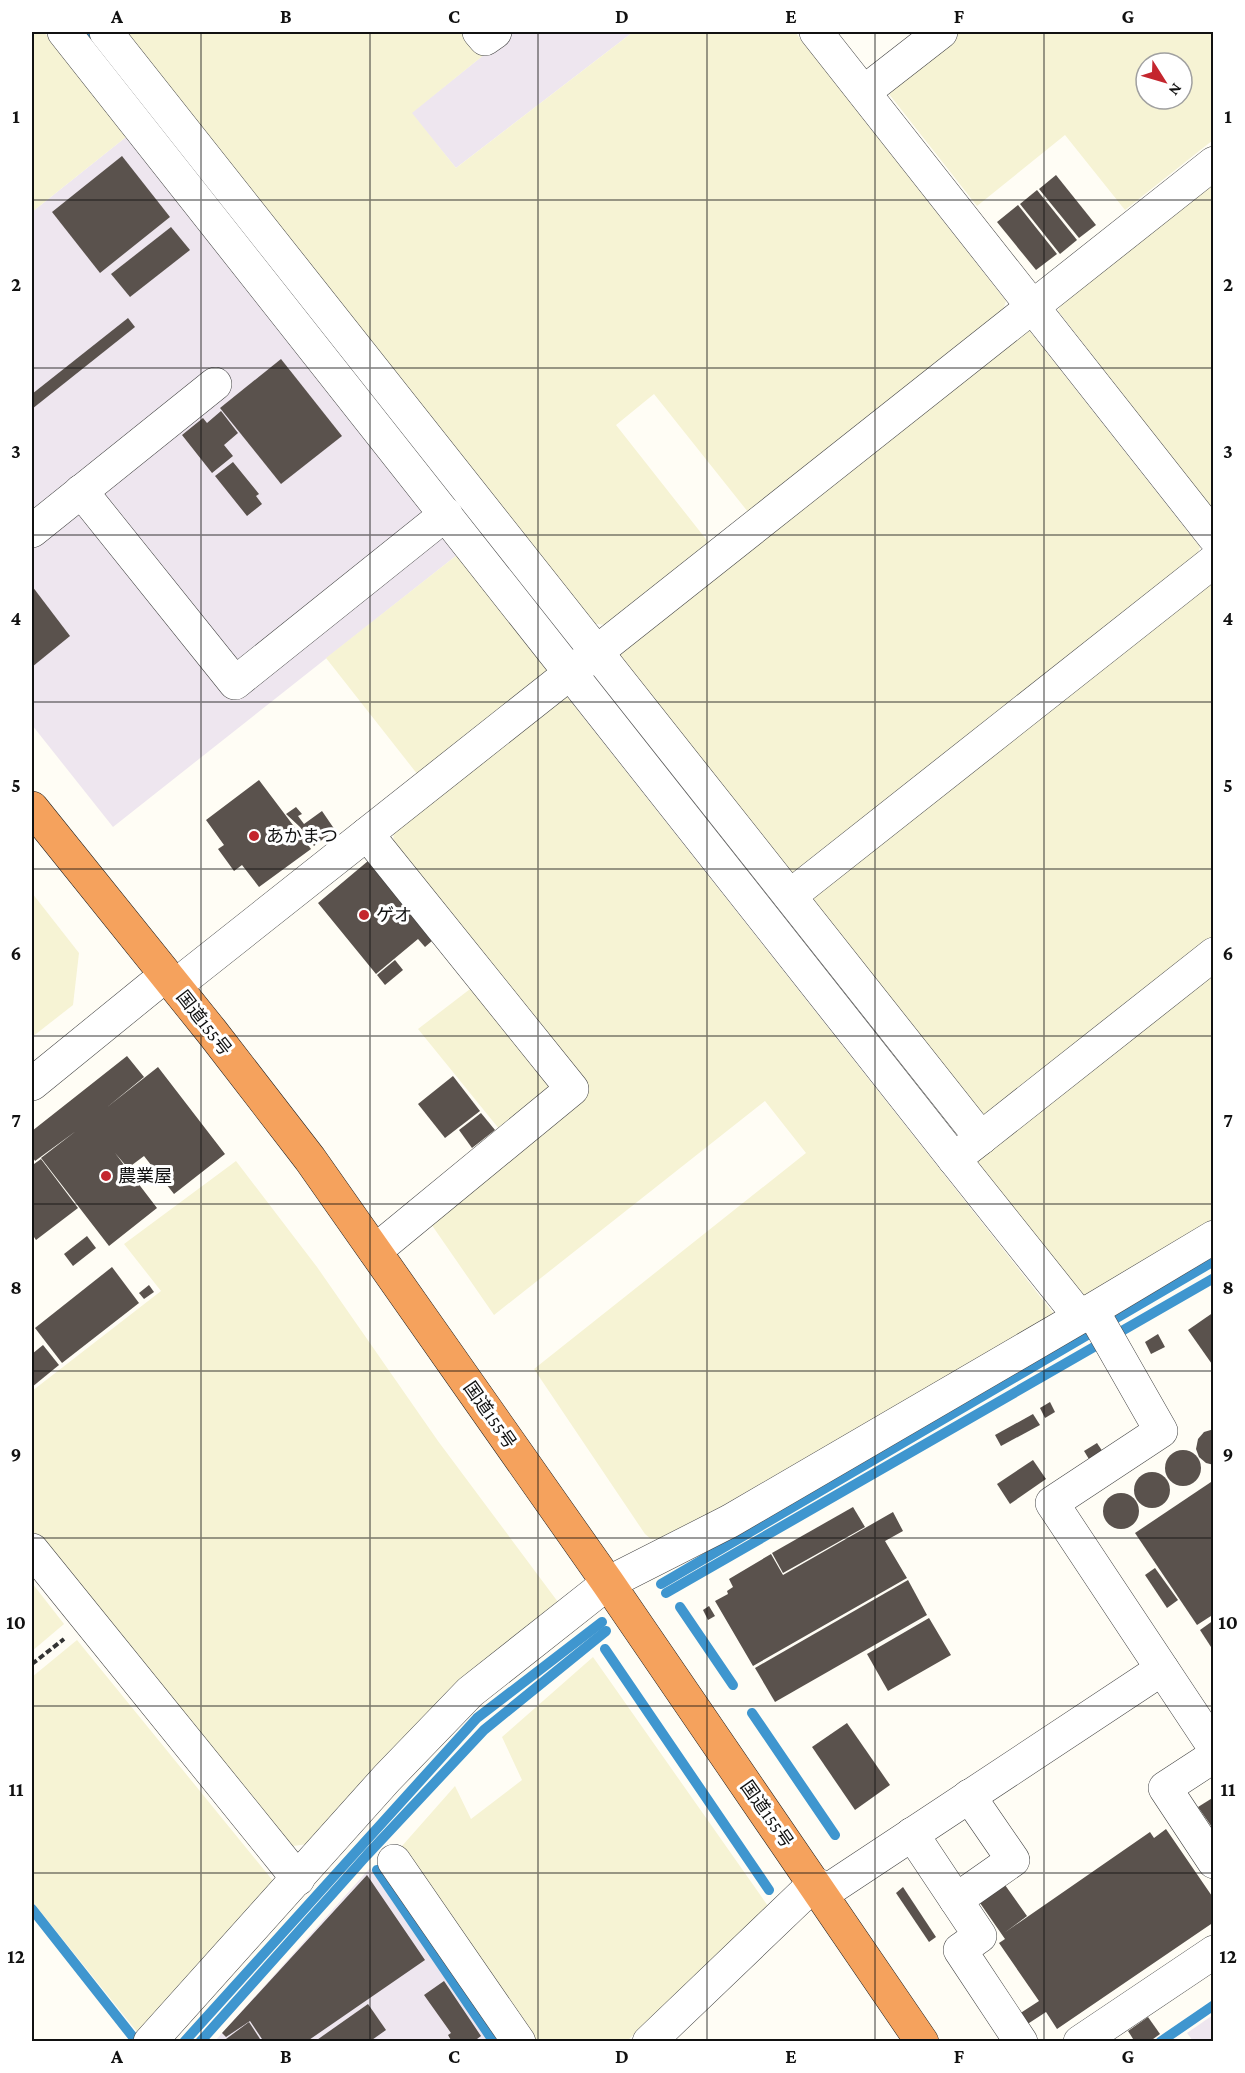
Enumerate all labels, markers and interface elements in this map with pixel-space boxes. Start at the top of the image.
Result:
text: A [110,5,124,27]
text: B [280,5,292,27]
text: C [448,5,460,27]
text: D [615,5,629,27]
text: E [785,5,797,27]
text: F [954,5,965,27]
text: G [1122,5,1135,27]
north arrow [1134,51,1194,111]
text: N [1165,80,1186,99]
text: 1 [12,105,20,127]
text: 1 [1224,105,1232,127]
text: 2 [11,273,21,295]
text: 2 [1223,273,1233,295]
text: 3 [11,440,21,462]
text: 3 [1223,440,1233,462]
text: 4 [11,607,22,629]
text: 4 [1223,607,1234,629]
text: 5 [11,774,21,796]
text: 5 [1223,774,1233,796]
place label: あかまつ [266,826,338,846]
marker: あかまつ [247,829,261,843]
place label: ゲオ [376,905,412,925]
marker: ゲオ [357,908,371,922]
text: 6 [11,942,21,964]
text: 6 [1223,942,1233,964]
street label: 国道155号 [172,987,236,1059]
text: 7 [11,1109,21,1131]
text: 7 [1223,1109,1233,1131]
place label: 農業屋 [118,1166,172,1186]
marker: 農業屋 [99,1169,113,1183]
text: 8 [10,1276,22,1298]
text: 8 [1222,1276,1234,1298]
street label: 国道155号 [460,1378,520,1452]
text: 9 [11,1443,21,1465]
text: 9 [1223,1443,1233,1465]
text: 10 [6,1611,26,1633]
text: 10 [1218,1611,1238,1633]
street label: 国道155号 [737,1777,797,1851]
text: 11 [9,1778,24,1800]
text: 11 [1221,1778,1236,1800]
text: 12 [7,1945,25,1967]
text: 12 [1219,1945,1237,1967]
text: A [110,2045,124,2067]
text: B [280,2045,292,2067]
text: C [448,2045,460,2067]
text: D [615,2045,629,2067]
text: E [785,2045,797,2067]
text: F [954,2045,965,2067]
text: G [1122,2045,1135,2067]

